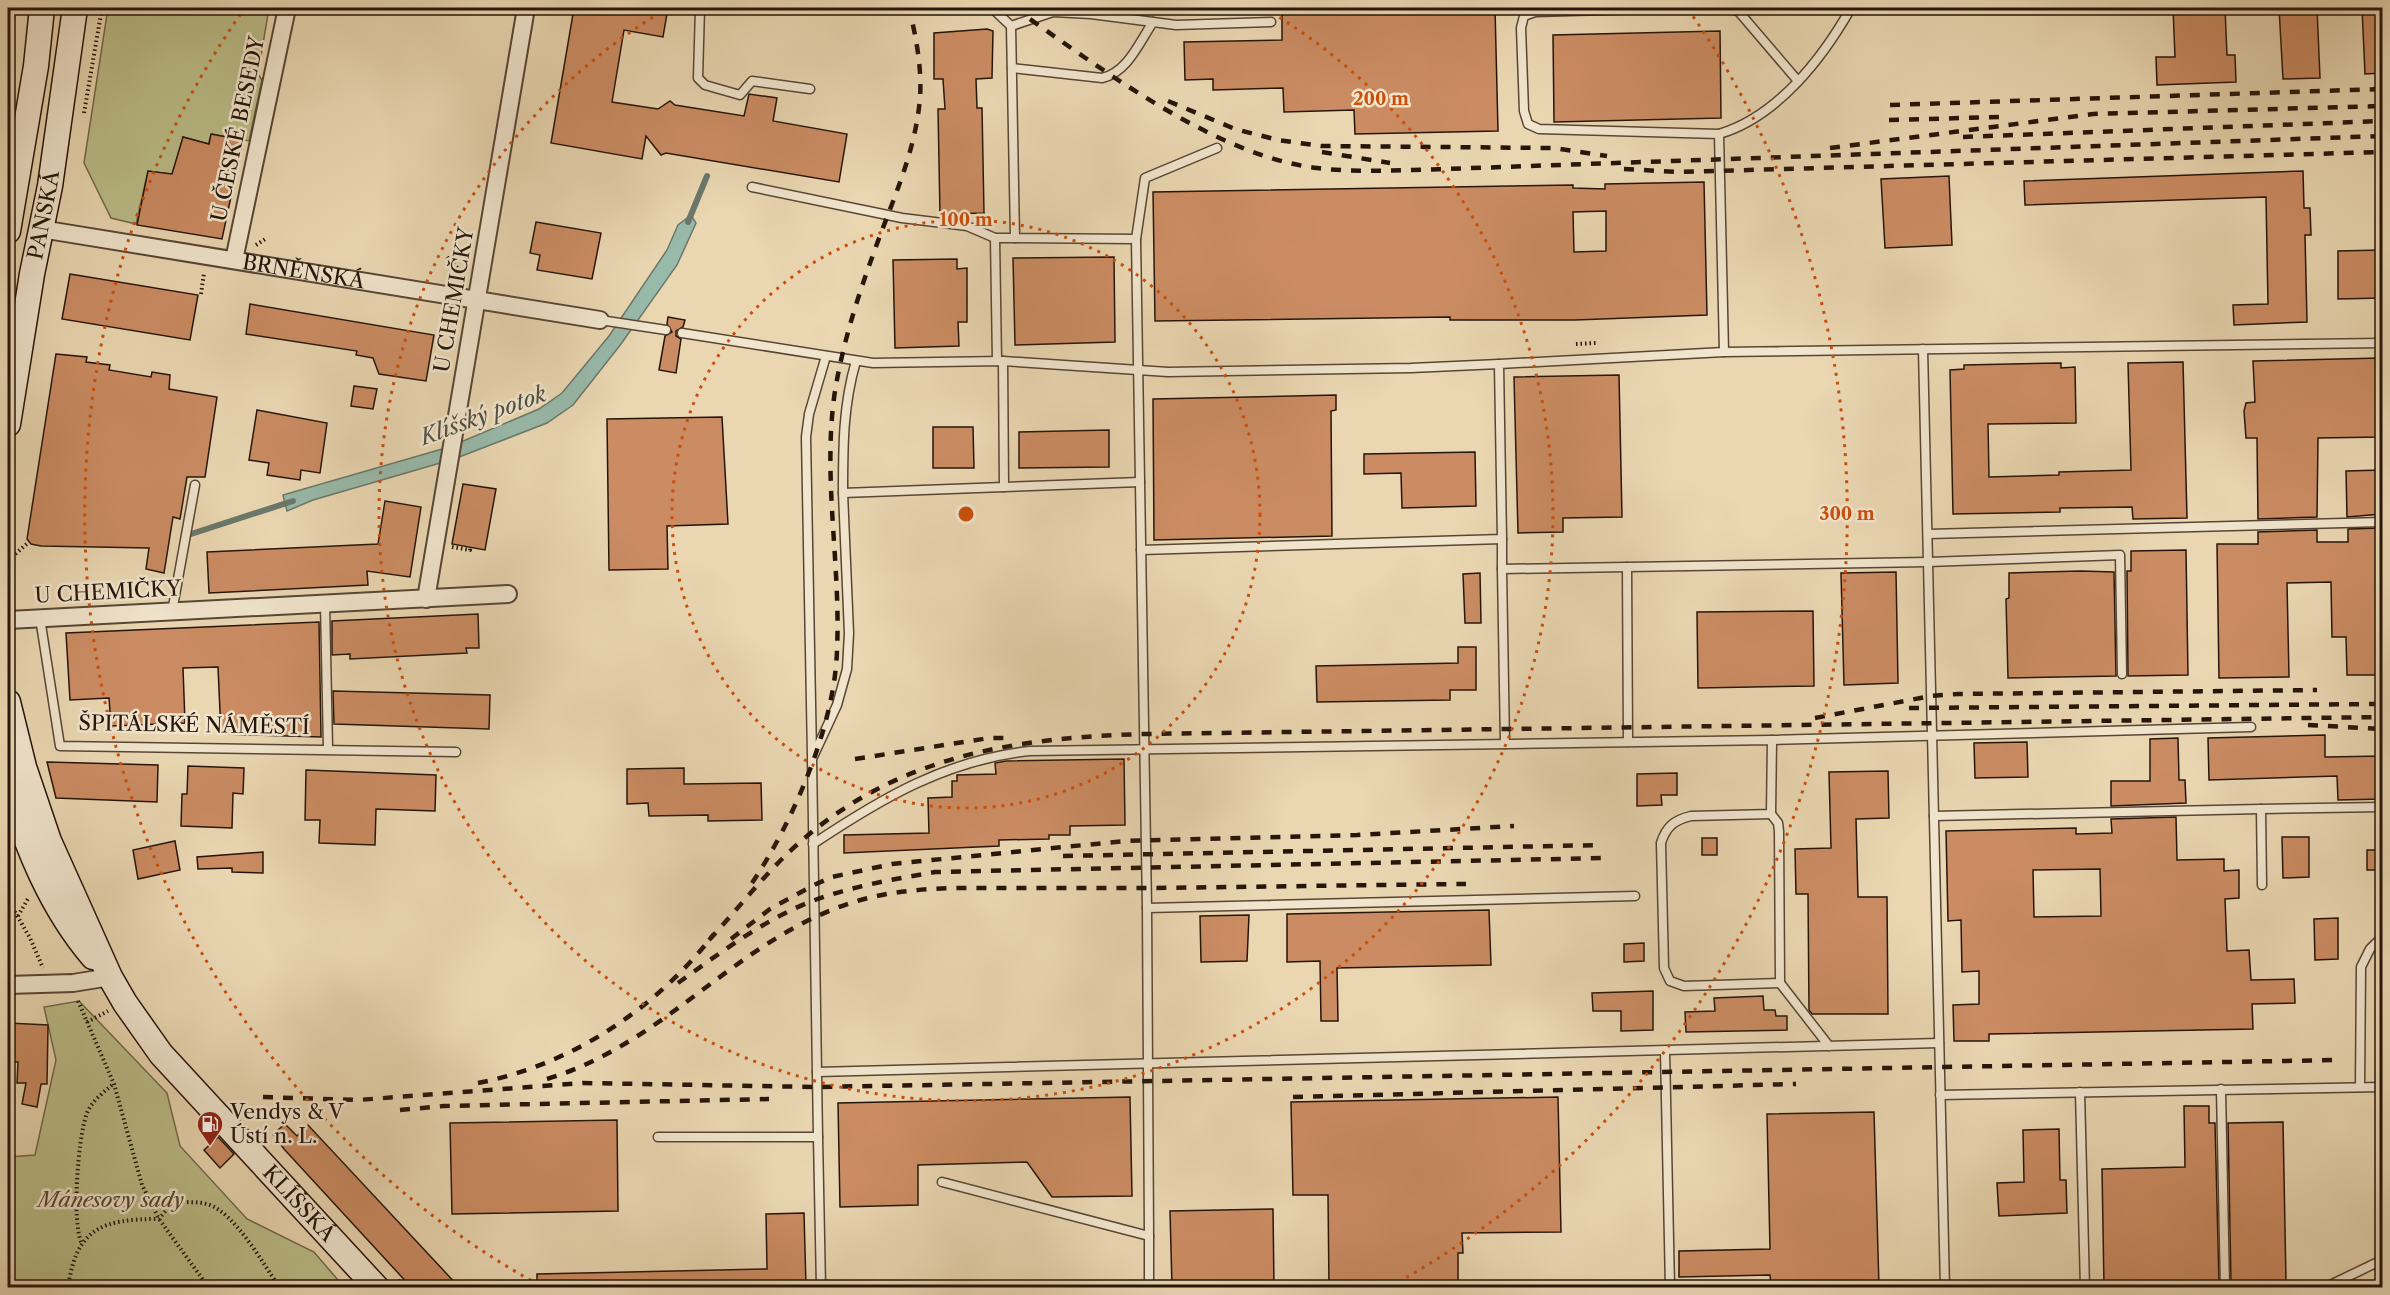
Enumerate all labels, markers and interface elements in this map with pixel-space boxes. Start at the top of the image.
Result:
street label: U ČESKÉ BESEDY [206,33,270,224]
text: 200 m [1353,88,1409,110]
street label: PANSKÁ [22,169,64,262]
text: 100 m [939,209,993,231]
street label: U CHEMIČKY [428,224,479,374]
street label: BRNĚNSKÁ [241,249,367,294]
water label: Klíšský potok [415,380,550,451]
text: 300 m [1819,503,1875,525]
centre of rings [956,504,976,524]
street label: U CHEMIČKY [34,575,183,608]
street label: ŠPITÁLSKÉ NÁMĚSTÍ [78,710,310,739]
place label: Vendys & V Ústí n. L. [229,1099,345,1148]
fuel station icon: Vendys & V Ústí n. L. [195,1109,225,1147]
street label: KLÍŠSKÁ [258,1160,341,1247]
park label: Mánesovy sady [35,1187,184,1212]

